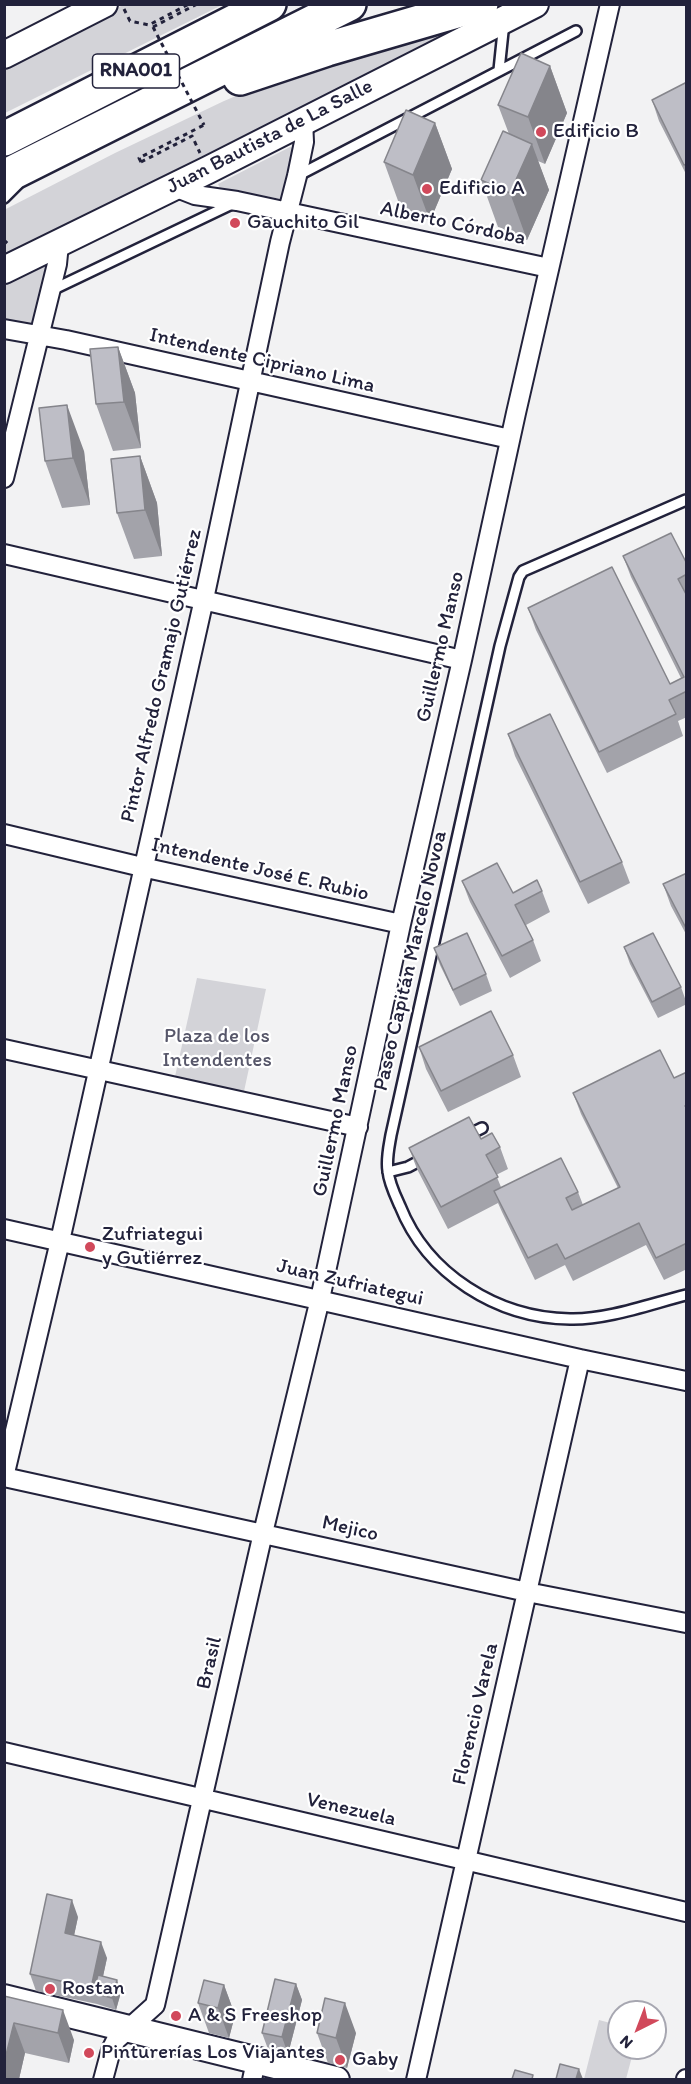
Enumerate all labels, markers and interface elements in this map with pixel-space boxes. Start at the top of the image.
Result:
road number: RNA001 [92,54,180,88]
street label: Juan Bautista de La Salle [163,74,377,200]
place label: Edificio B [553,119,639,145]
marker: Edificio B [534,125,548,139]
place label: Edificio A [439,176,525,202]
marker: Edificio A [420,182,434,196]
street label: Alberto Córdoba [378,196,528,252]
place label: Gauchito Gil [247,210,359,236]
marker: Gauchito Gil [228,216,242,230]
street label: Intendente Cipriano Lima [147,323,377,399]
street label: Pintor Alfredo Gramajo Gutiérrez [116,527,208,825]
street label: Guillermo Manso [411,569,471,725]
street label: Paseo Capitán Marcelo Novoa [369,828,453,1094]
street label: Intendente José E. Rubio [149,833,371,907]
park label: Plaza de los Intendentes [162,1024,272,1074]
street label: Guillermo Manso [308,1043,364,1199]
place label: Zufriategui y Gutiérrez [102,1222,203,1272]
marker: Zufriategui y Gutiérrez [83,1240,97,1254]
street label: Juan Zufriategui [274,1254,426,1312]
street label: Mejico [319,1510,381,1548]
street label: Brasil [192,1634,228,1692]
street label: Florencio Varela [447,1640,505,1788]
street label: Venezuela [304,1788,398,1832]
place label: Rostan [62,1976,125,2002]
marker: Rostan [43,1982,57,1996]
north arrow [607,2000,667,2060]
place label: A & S Freeshop [188,2003,322,2029]
marker: A & S Freeshop [169,2009,183,2023]
text: N [616,2032,636,2053]
place label: Pinturerías Los Viajantes [101,2040,325,2066]
marker: Pinturerías Los Viajantes [82,2046,96,2060]
place label: Gaby [352,2047,398,2073]
marker: Gaby [333,2053,347,2067]

